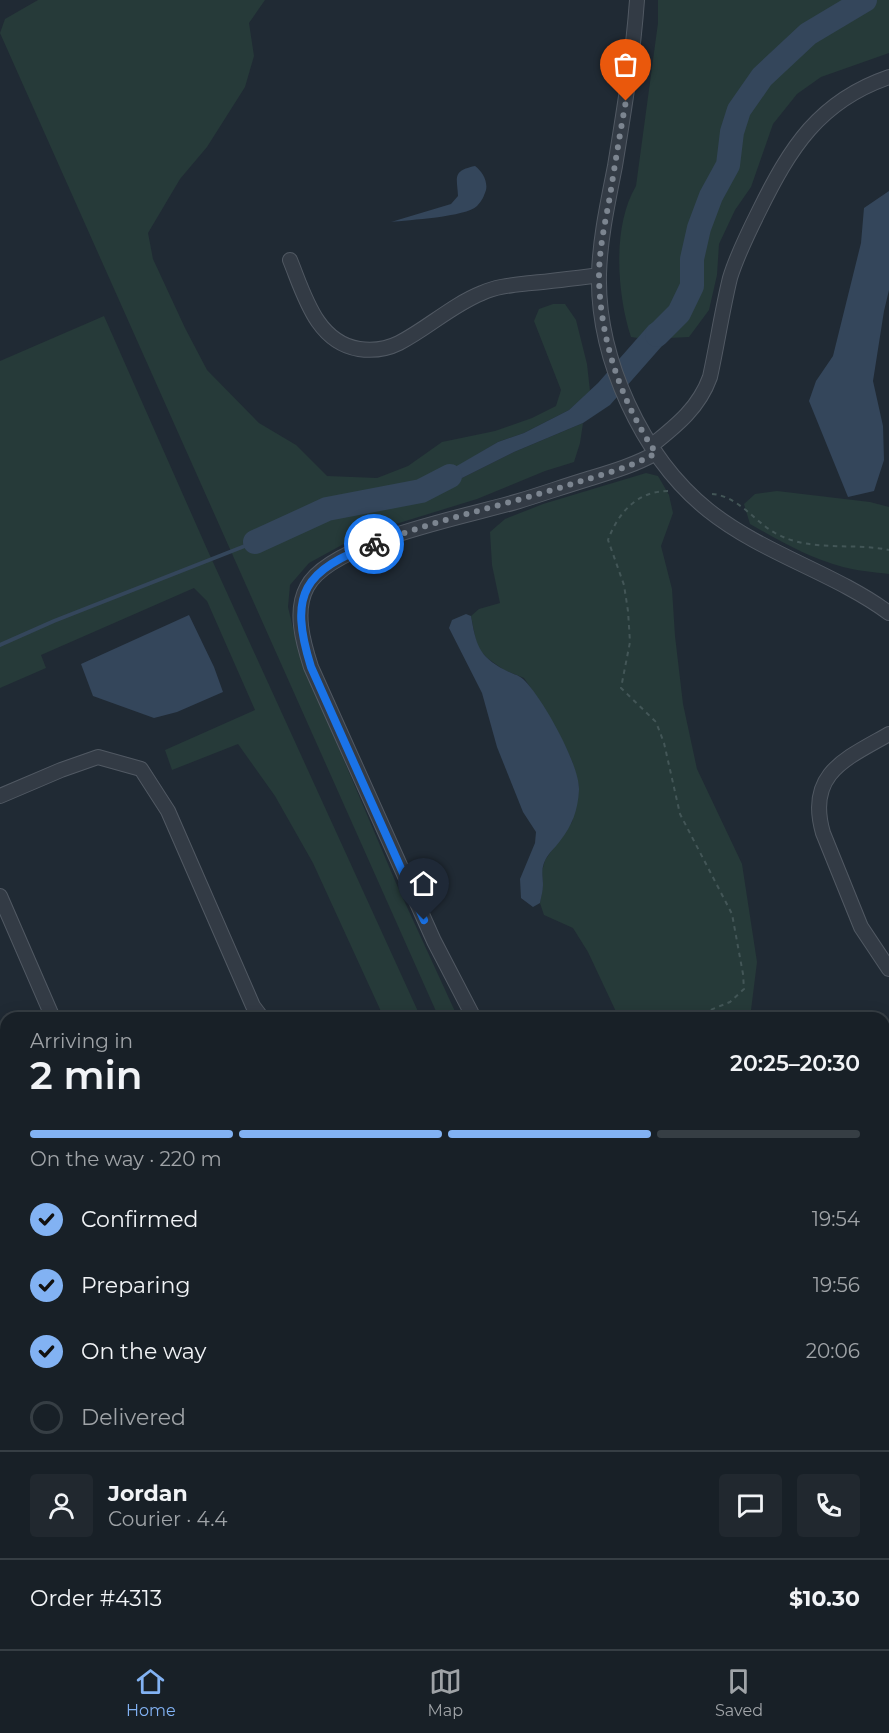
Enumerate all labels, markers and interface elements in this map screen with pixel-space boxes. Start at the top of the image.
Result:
pin [600,39,651,101]
icon: bag [609,48,642,81]
courier [344,514,404,574]
icon: bike [358,528,391,561]
pin [398,858,449,920]
icon: home [407,867,440,900]
text: Arriving in [30,1029,133,1053]
text: 20:25–20:30 [730,1050,860,1077]
text: 2 min [30,1051,143,1099]
text: On the way · 220 m [30,1147,222,1171]
icon: check [30,1203,63,1236]
text: Confirmed [81,1206,198,1233]
text: 19:54 [812,1207,860,1231]
icon: check [30,1269,63,1302]
text: Preparing [81,1272,190,1299]
text: 19:56 [813,1273,860,1297]
icon: check [30,1335,63,1368]
text: On the way [81,1338,206,1365]
text: 20:06 [806,1339,860,1363]
text: Delivered [81,1404,186,1431]
button: person [30,1474,93,1537]
button: chat [719,1474,782,1537]
button: phone [797,1474,860,1537]
text: Jordan [108,1480,188,1507]
text: Courier · 4.4 [108,1507,227,1531]
text: Order #4313 [30,1585,162,1612]
text: $10.30 [789,1585,860,1612]
tab: Home [126,1665,176,1720]
tab: Map [428,1665,463,1720]
tab: Saved [715,1665,763,1720]

